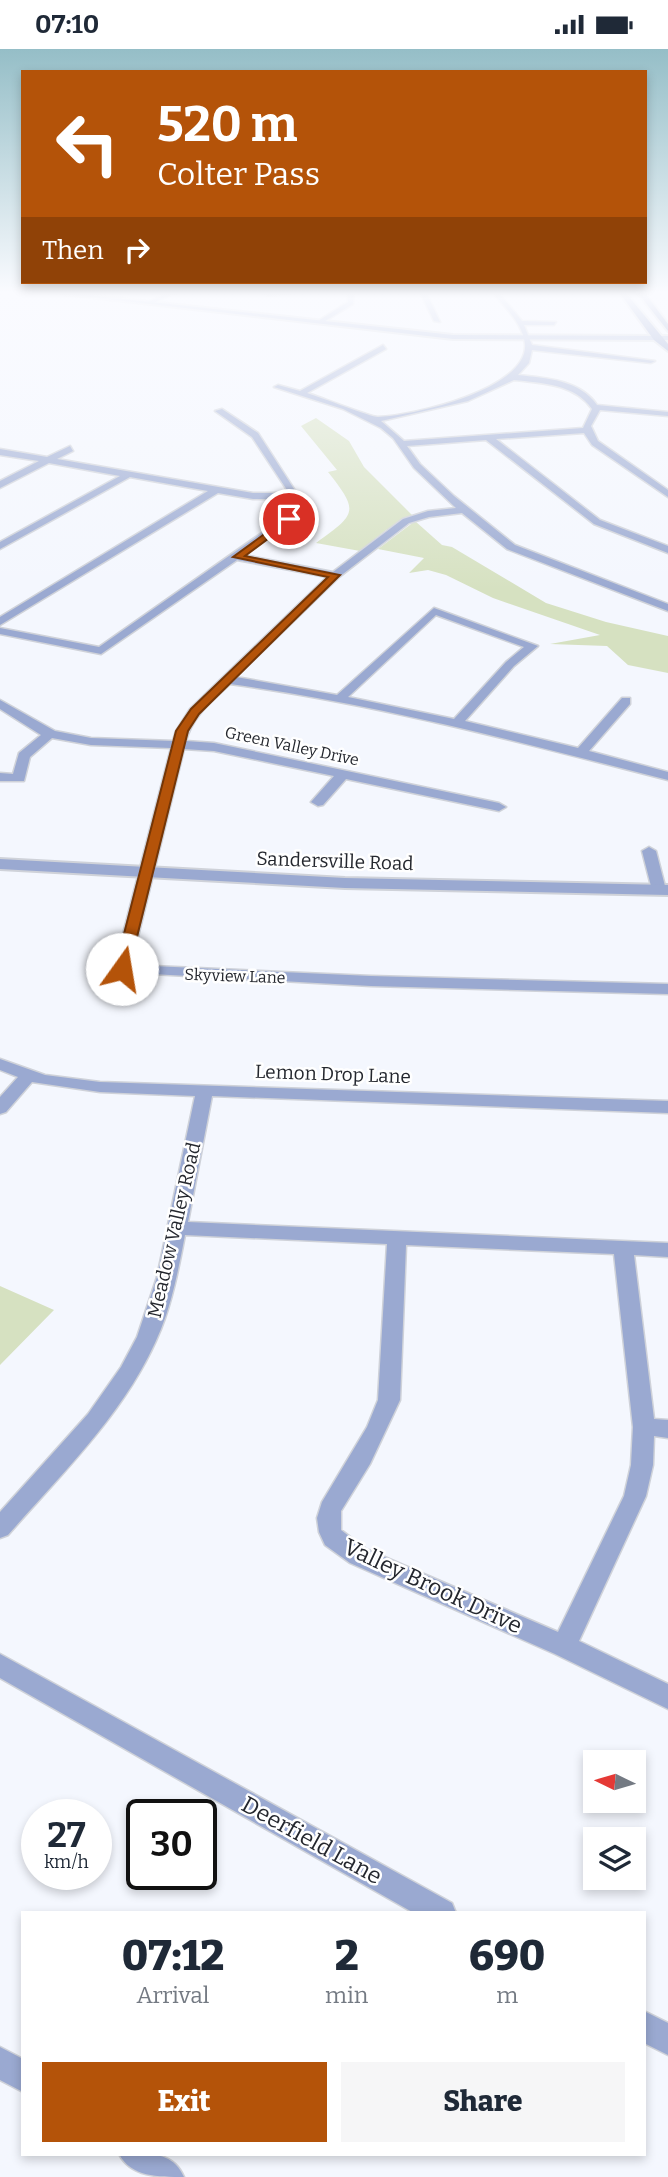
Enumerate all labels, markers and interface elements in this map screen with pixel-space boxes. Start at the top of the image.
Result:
text: 07:10 [35,9,99,40]
text: 520 m [157,95,297,154]
icon: left [42,98,133,189]
text: Colter Pass [157,155,320,193]
icon: right [118,231,156,269]
text: Then [42,235,104,266]
pin [259,489,319,549]
icon: arrive [270,500,308,538]
street label: Green Valley Drive [223,723,361,769]
street label: Sandersville Road [256,847,414,875]
position arrow [85,932,159,1006]
street label: Skyview Lane [184,965,286,987]
street label: Lemon Drop Lane [255,1060,411,1088]
street label: Meadow Valley Road [143,1140,205,1320]
street label: Valley Brook Drive [339,1532,527,1640]
north arrow [583,1750,646,1813]
map controls [583,1750,646,1890]
street label: Deerfield Lane [237,1790,387,1890]
speed limit sign: 30 [126,1799,217,1890]
text: 27 [47,1814,86,1856]
button: layers [583,1827,646,1890]
text: km/h [44,1851,89,1873]
text: 07:12 [122,1931,224,1981]
text: 2 [335,1931,359,1981]
text: 690 [469,1931,545,1981]
text: Arrival [137,1981,209,2009]
text: min [325,1981,368,2009]
text: m [496,1981,518,2009]
button: Exit [42,2062,327,2142]
button: Share [341,2062,625,2142]

